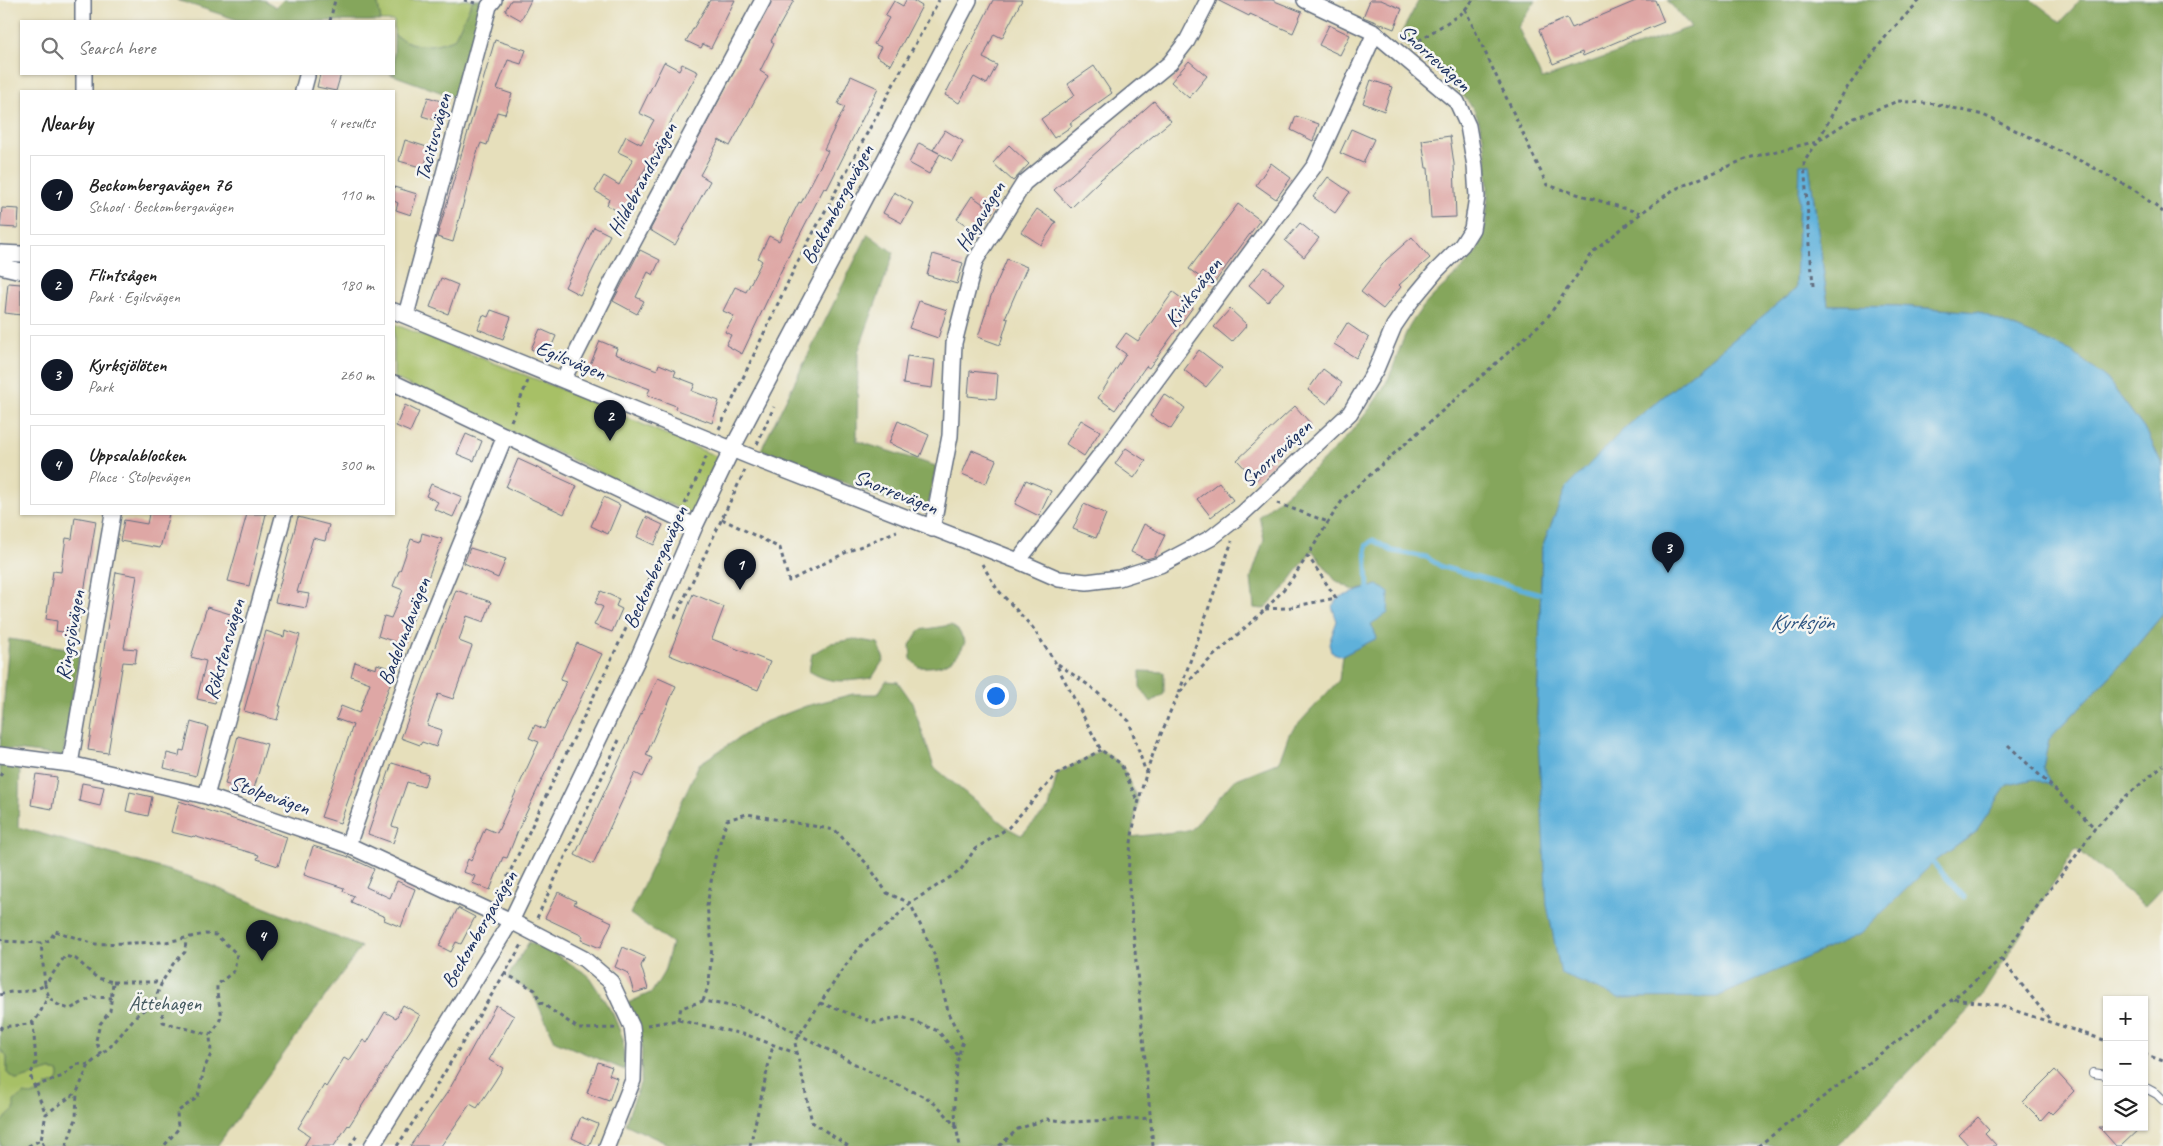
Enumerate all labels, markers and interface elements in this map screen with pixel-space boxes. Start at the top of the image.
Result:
street label: Snorrevägen [1393,19,1477,98]
search box [20,20,395,75]
icon: search [38,34,66,62]
text: Search here [78,36,155,60]
street label: Tacitusvägen [409,90,457,184]
text: Nearby [40,110,93,136]
text: 4 results [328,113,375,133]
street label: Hildebrandsvägen [601,117,683,240]
street label: Beckombergavägen [795,139,880,268]
text: Beckombergavägen 76 [88,173,231,197]
street label: Hågavägen [949,176,1011,256]
text: 1 [53,185,61,205]
text: 110 m [340,185,374,205]
text: School · Beckombergavägen [88,197,233,217]
street label: Kiviksvägen [1158,252,1228,332]
text: Flintsågen [88,263,156,287]
text: 2 [53,275,61,295]
text: 180 m [340,275,374,295]
text: Park · Egilsvägen [88,287,180,307]
street label: Egilsvägen [532,334,610,386]
text: Kyrksjölöten [88,353,166,377]
text: 3 [53,365,61,385]
text: 260 m [340,365,374,385]
text: Park [88,377,113,397]
pin: 2 [594,400,626,441]
street label: Snorrevägen [1235,413,1318,493]
text: Uppsalablocken [88,443,186,467]
text: 4 [53,455,61,475]
text: 300 m [340,455,374,475]
street label: Snorrevägen [850,463,942,521]
text: Place · Stolpevägen [88,467,190,487]
street label: Beckombergavägen [616,501,694,632]
pin: 3 [1652,532,1684,573]
pin: 1 [724,549,756,590]
street label: Badelundavägen [372,573,437,689]
street label: Ringsjövägen [49,587,91,682]
street label: Rökstensvägen [197,595,251,702]
water label: Kyrksjön [1770,608,1836,636]
your location [983,683,1009,709]
street label: Stolpevägen [226,769,314,821]
street label: Beckombergavägen [435,865,523,993]
pin: 4 [246,920,278,961]
park label: Ättehagen [129,990,202,1016]
map controls [2103,996,2148,1131]
button: + [2103,996,2148,1041]
button: − [2103,1041,2148,1086]
button: layers [2103,1086,2148,1131]

